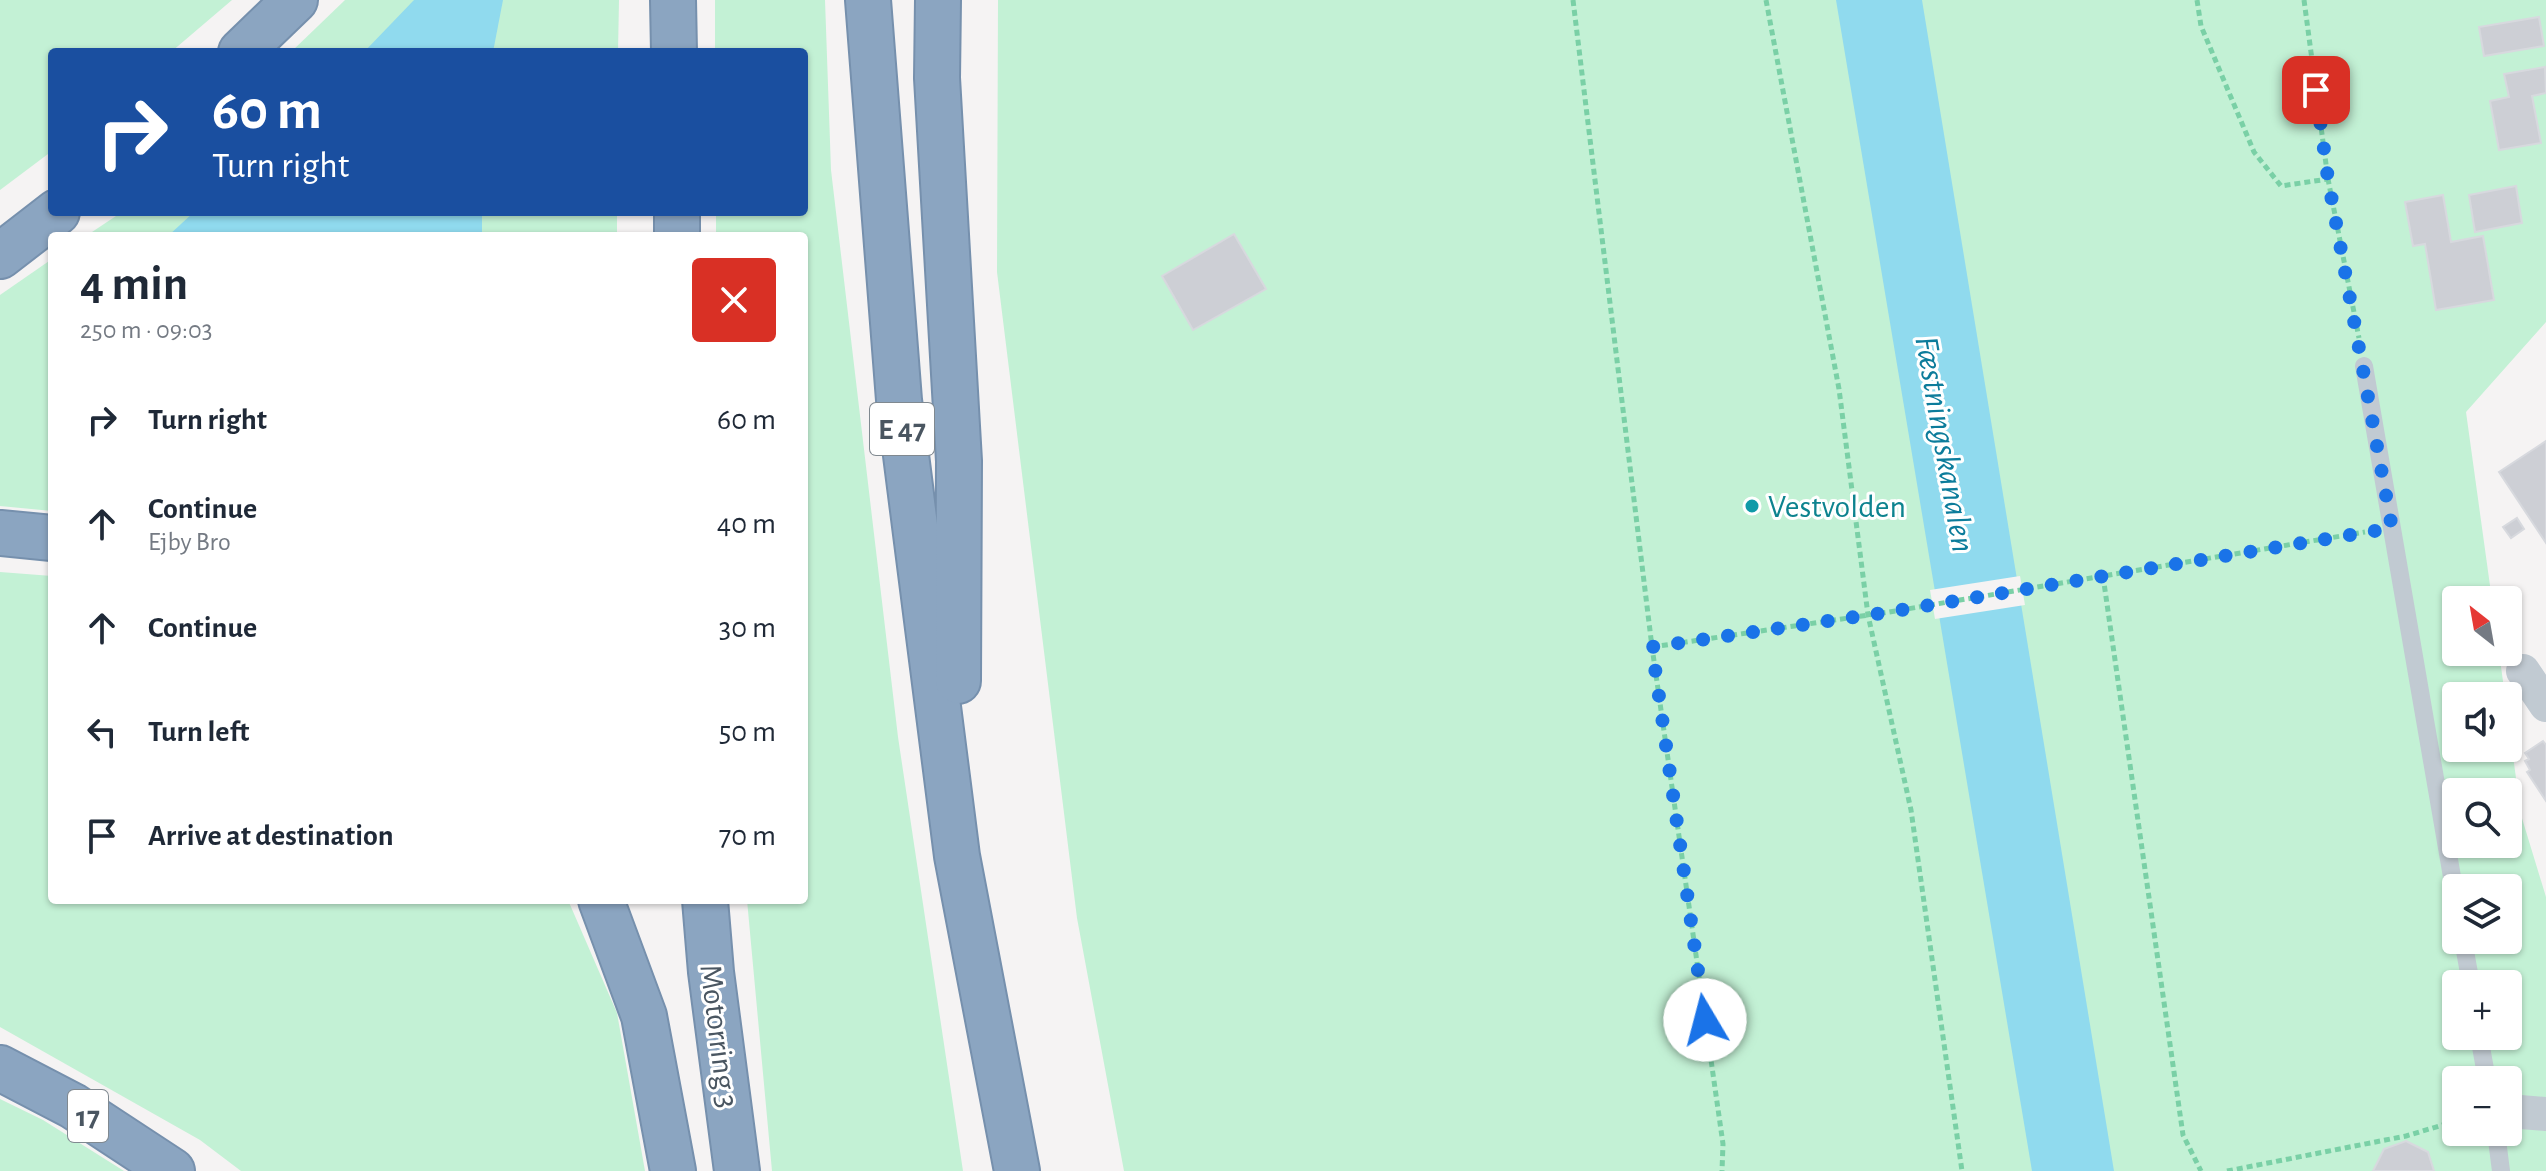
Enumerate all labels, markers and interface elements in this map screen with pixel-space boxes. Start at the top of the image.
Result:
pin [2282,56,2350,124]
icon: arrive [2294,68,2338,112]
icon: right [80,80,184,184]
text: 60 m [212,83,322,139]
text: Turn right [212,148,349,184]
button: close [692,258,776,342]
text: 4 min [80,261,188,309]
text: 250 m · 09:03 [80,317,212,343]
water label: Fæstningskanalen [1908,334,1980,555]
icon: right [80,398,124,442]
road number: E 47 [870,403,934,455]
text: Turn right [148,405,267,435]
text: 60 m [717,405,776,435]
place label: Vestvolden [1768,491,1906,523]
text: Continue [148,494,257,524]
marker: Vestvolden [1743,497,1761,515]
icon: ahead [80,502,124,546]
text: 40 m [717,509,776,539]
text: Ejby Bro [148,529,231,555]
north arrow [2442,586,2522,666]
map controls [2442,586,2522,1146]
icon: ahead [80,606,124,650]
text: Continue [148,613,257,643]
text: 30 m [719,613,776,643]
button: sound [2442,682,2522,762]
icon: left [80,710,124,754]
text: Turn left [148,717,249,747]
text: 50 m [719,717,776,747]
button: search [2442,778,2522,858]
icon: arrive [80,814,124,858]
text: Arrive at destination [148,821,394,851]
text: 70 m [719,821,776,851]
button: layers [2442,874,2522,954]
street label: Motorring 3 [694,962,744,1110]
button: + [2442,970,2522,1050]
position arrow [1663,978,1747,1062]
button: − [2442,1066,2522,1146]
road number: 17 [68,1090,108,1142]

